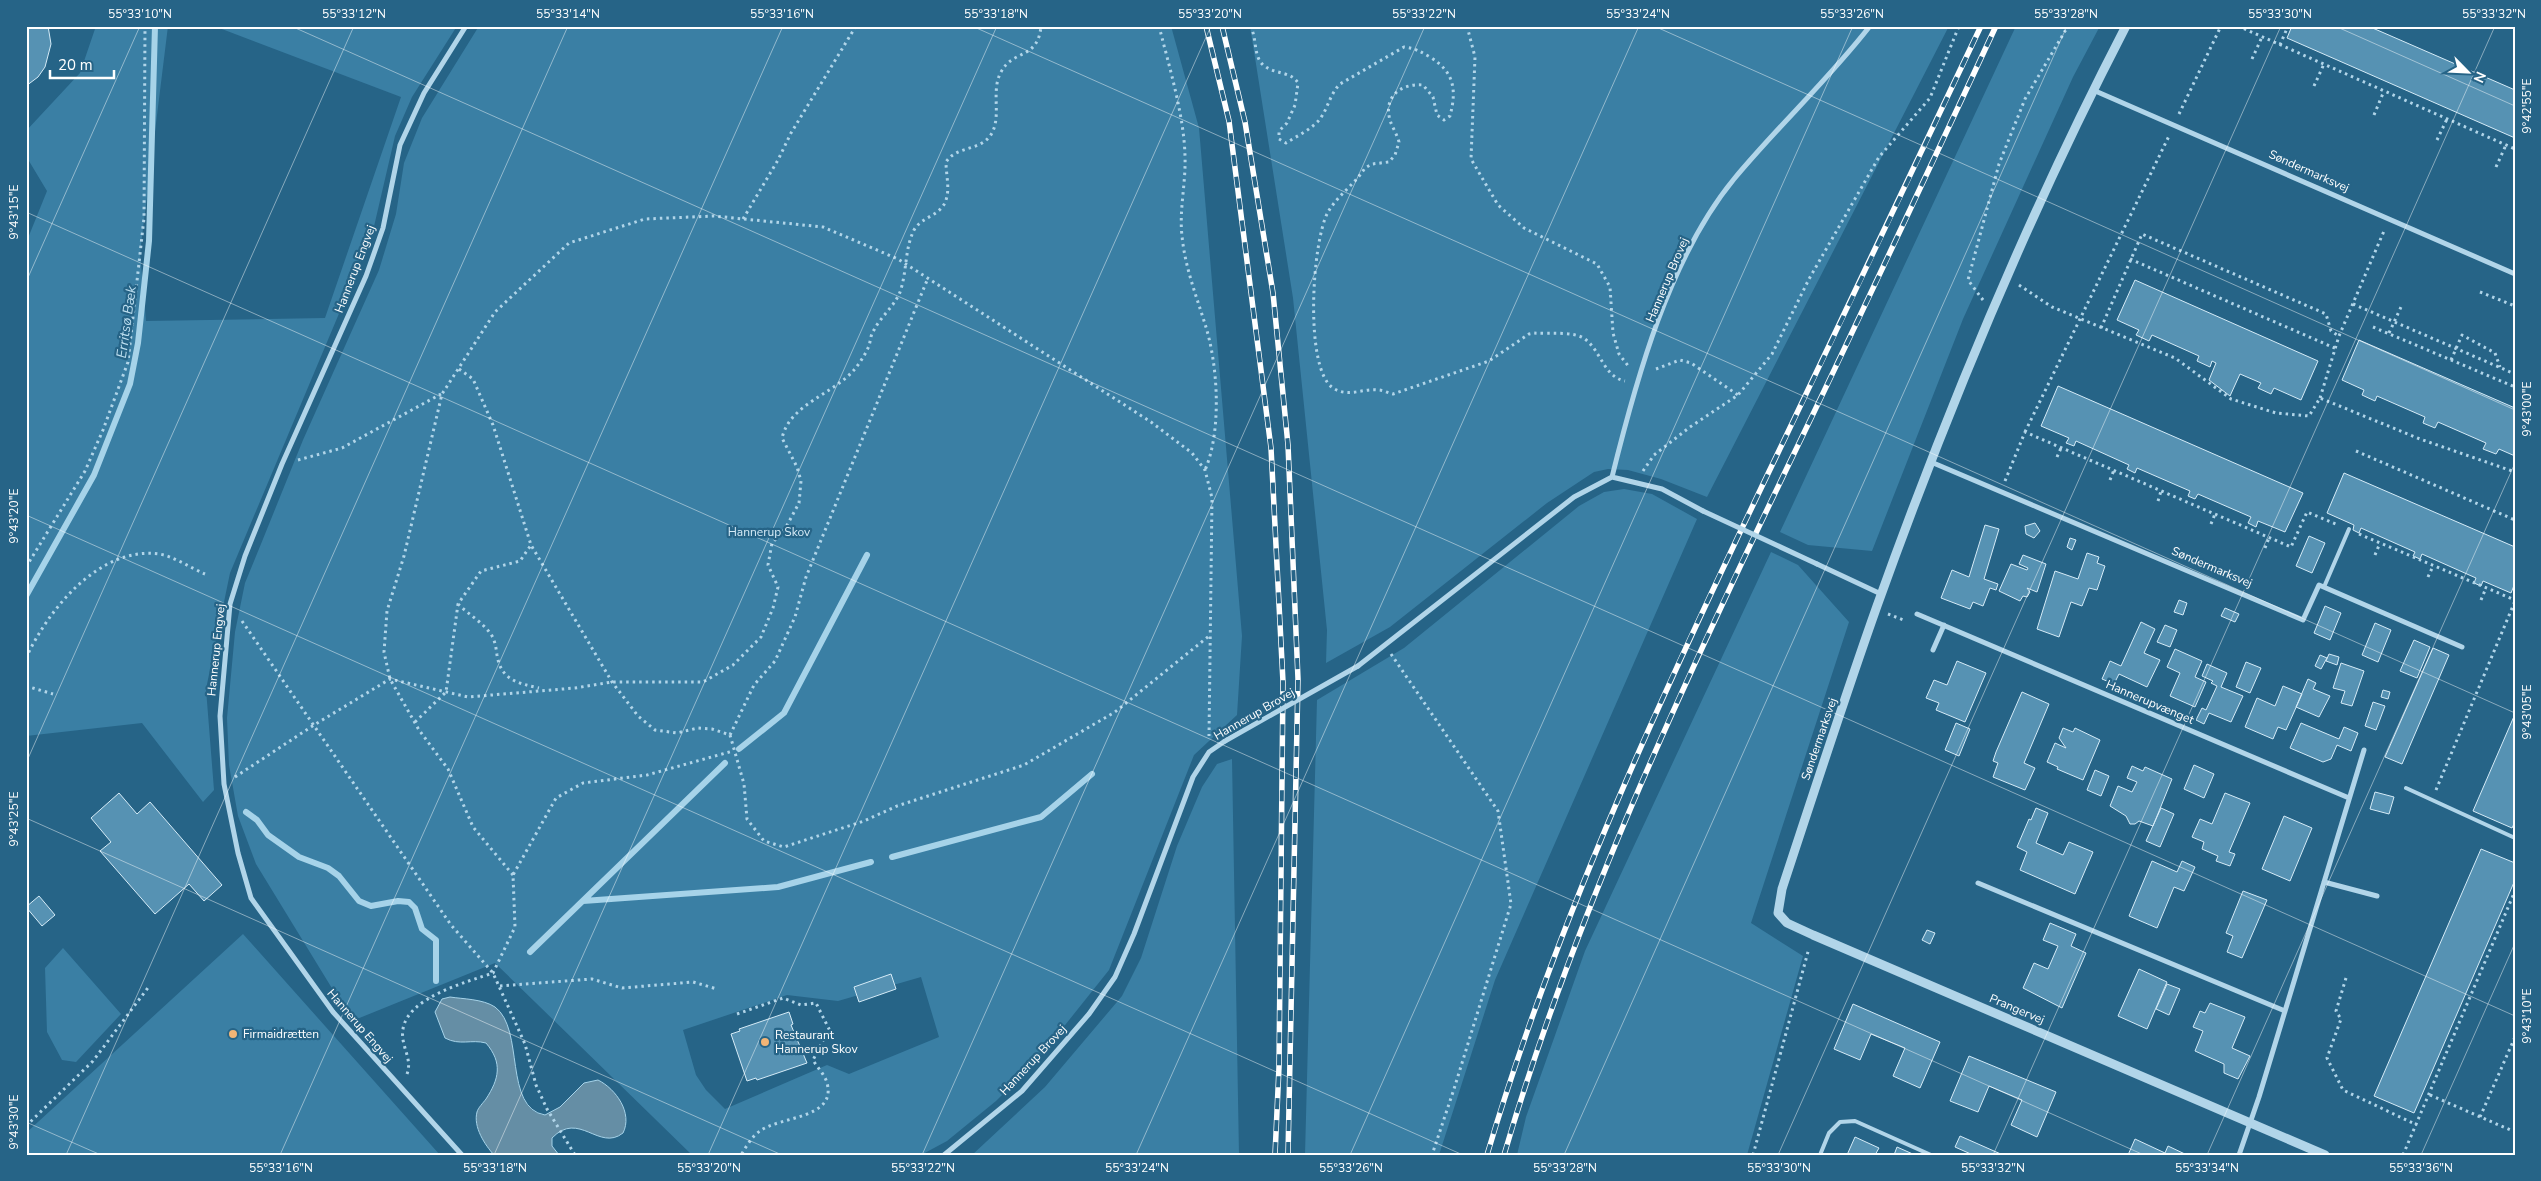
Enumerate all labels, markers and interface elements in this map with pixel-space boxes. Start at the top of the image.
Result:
text: 55°33'10"N [108,6,172,22]
text: 55°33'12"N [322,6,386,22]
text: 55°33'14"N [536,6,600,22]
text: 55°33'16"N [750,6,814,22]
text: 55°33'18"N [964,6,1028,22]
text: 55°33'20"N [1178,6,1242,22]
text: 55°33'22"N [1392,6,1456,22]
text: 55°33'24"N [1606,6,1670,22]
text: 55°33'26"N [1820,6,1884,22]
text: 55°33'28"N [2034,6,2098,22]
text: 55°33'30"N [2248,6,2312,22]
text: 55°33'32"N [2462,6,2526,22]
scale bar [50,48,114,80]
north arrow [2444,48,2494,98]
text: 20 m [58,55,93,75]
text: N [2469,68,2490,86]
text: 9°42'55"E [2519,79,2535,133]
street label: Søndermarksvej [2266,146,2352,196]
text: 9°43'15"E [6,185,22,239]
street label: Hannerup Engvej [331,223,379,315]
street label: Hannerup Brovej [1642,235,1692,325]
water label: Erritsø Bæk [112,284,141,360]
text: 9°43'00"E [2519,382,2535,436]
text: 9°43'20"E [6,489,22,543]
park label: Hannerup Skov [728,524,811,540]
street label: Søndermarksvej [2169,543,2255,591]
street label: Hannerup Engvej [203,603,229,697]
street label: Hannerupvænget [2103,676,2197,728]
street label: Hannerup Brovej [1211,684,1297,744]
text: 9°43'05"E [2519,685,2535,739]
street label: Søndermarksvej [1797,695,1841,782]
text: 9°43'25"E [6,792,22,846]
street label: Hannerup Engvej [324,986,397,1066]
text: 9°43'10"E [2519,989,2535,1043]
street label: Prangervej [1987,990,2047,1028]
street label: Hannerup Brovej [996,1021,1070,1099]
place label: Firmaidrætten [243,1026,319,1042]
place label: Restaurant Hannerup Skov [775,1027,858,1057]
marker: Firmaidrætten [227,1028,239,1040]
marker: Restaurant Hannerup Skov [759,1036,771,1048]
text: 9°43'30"E [6,1095,22,1149]
text: 55°33'16"N [249,1160,313,1176]
text: 55°33'18"N [463,1160,527,1176]
text: 55°33'20"N [677,1160,741,1176]
text: 55°33'22"N [891,1160,955,1176]
text: 55°33'24"N [1105,1160,1169,1176]
text: 55°33'26"N [1319,1160,1383,1176]
text: 55°33'28"N [1533,1160,1597,1176]
text: 55°33'30"N [1747,1160,1811,1176]
text: 55°33'32"N [1961,1160,2025,1176]
text: 55°33'34"N [2175,1160,2239,1176]
text: 55°33'36"N [2389,1160,2453,1176]

